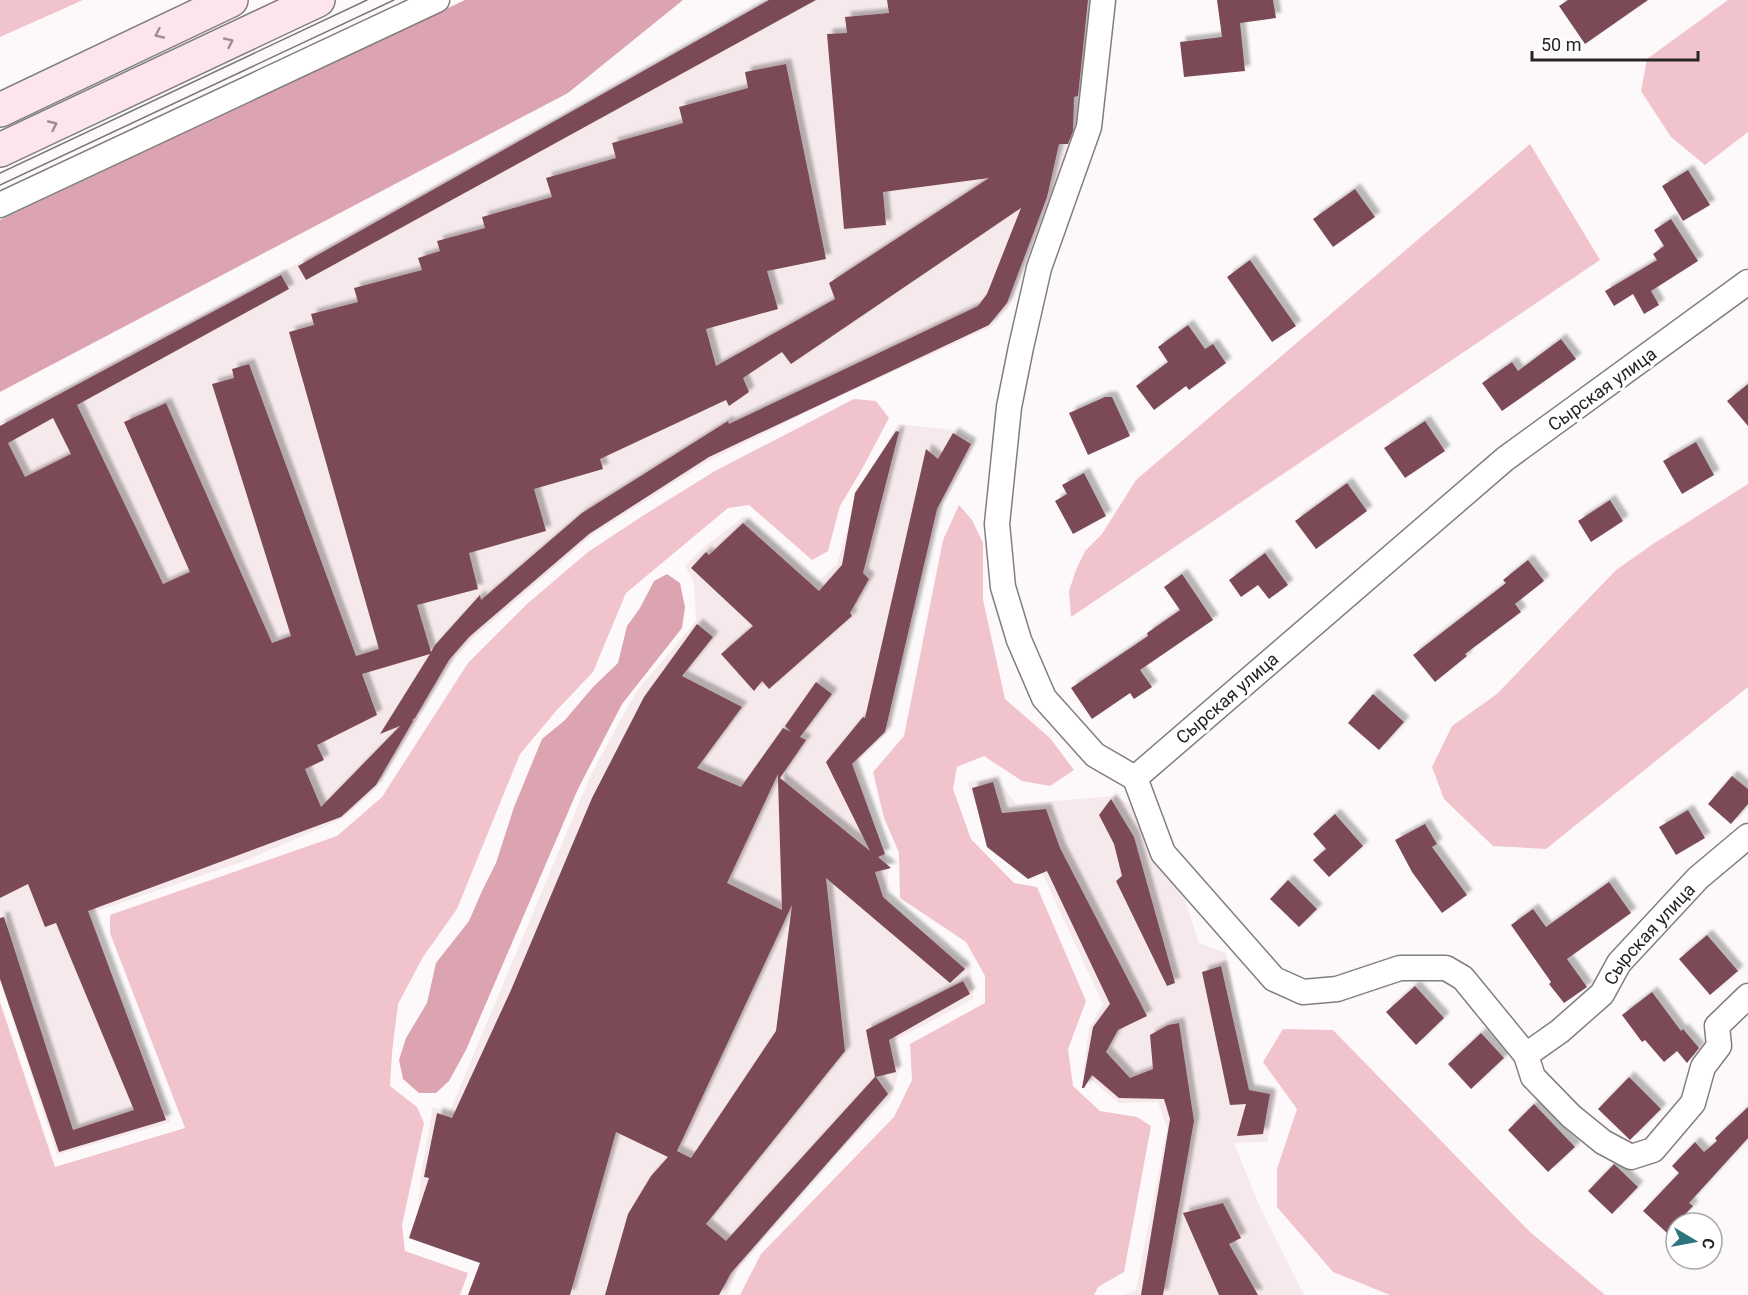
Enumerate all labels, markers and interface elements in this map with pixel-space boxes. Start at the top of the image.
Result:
scale bar [1532,24,1698,62]
one-way arrow [155,27,166,39]
text: 50 m [1541,34,1581,55]
one-way arrow [223,37,234,49]
one-way arrow [46,121,57,133]
street label: Сырская улица [1544,343,1660,435]
street label: Сырская улица [1172,648,1282,748]
street label: Сырская улица [1599,878,1699,988]
north arrow [1664,1211,1724,1271]
text: С [1698,1237,1719,1250]

